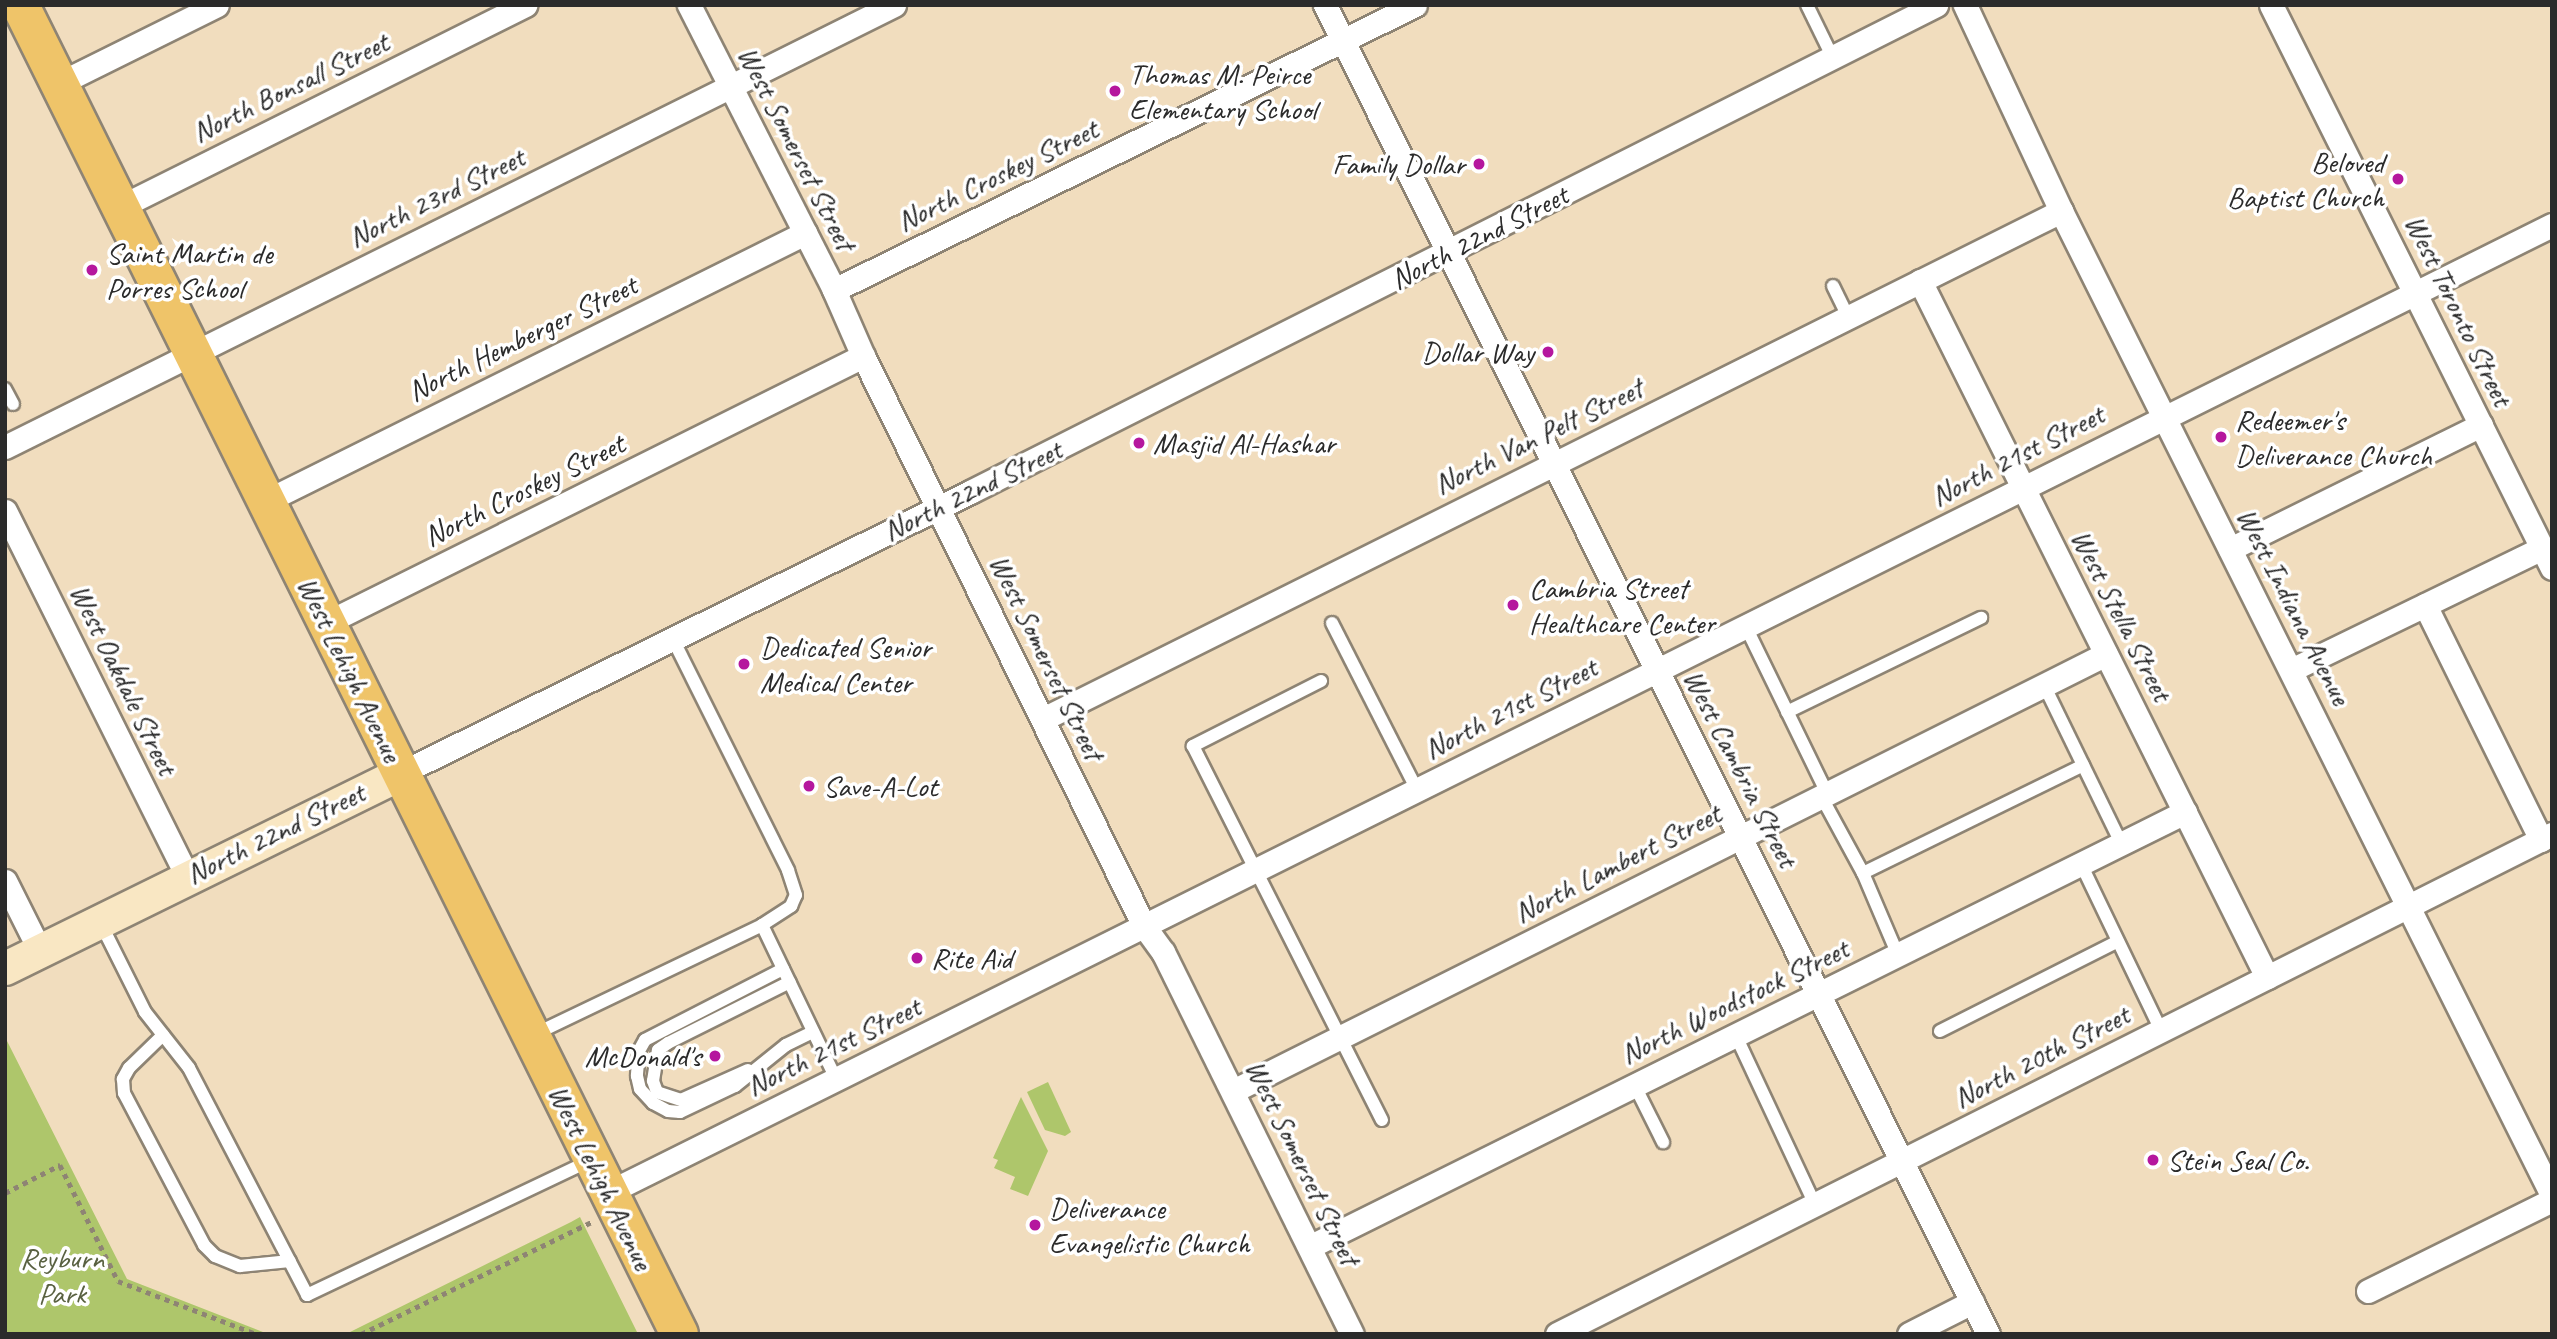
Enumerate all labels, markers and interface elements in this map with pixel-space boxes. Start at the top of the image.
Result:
street label: North Bonsall Street [186,24,394,150]
street label: West Somerset Street [730,40,864,256]
place label: Thomas M. Peirce Elementary School [1129,56,1316,126]
marker: Thomas M. Peirce Elementary School [1107,83,1123,99]
street label: North Croskey Street [890,111,1104,239]
street label: North 23rd Street [342,139,530,255]
place label: Beloved Baptist Church [2226,144,2384,214]
place label: Family Dollar [1333,146,1465,182]
marker: Family Dollar [1471,156,1487,172]
marker: Beloved Baptist Church [2390,171,2406,187]
street label: North 22nd Street [1384,177,1574,297]
street label: West Toronto Street [2397,208,2521,412]
place label: Saint Martin de Porres School [106,235,273,306]
marker: Saint Martin de Porres School [84,262,100,278]
street label: North Hemberger Street [401,267,643,409]
place label: Dollar Way [1421,334,1534,370]
marker: Dollar Way [1540,344,1556,360]
street label: North Van Pelt Street [1428,370,1648,502]
street label: North 21st Street [1924,396,2110,514]
place label: Redeemer's Deliverance Church [2235,402,2433,472]
place label: Masjid Al-Hashar [1153,425,1335,461]
street label: North Croskey Street [417,426,631,554]
marker: Redeemer's Deliverance Church [2213,429,2229,445]
street label: North 22nd Street [876,431,1068,549]
marker: Masjid Al-Hashar [1131,435,1147,451]
street label: West Indiana Avenue [2229,502,2359,710]
street label: West Stella Street [2063,523,2181,707]
street label: West Somerset Street [982,549,1112,765]
place label: Cambria Street Healthcare Center [1529,570,1715,640]
street label: West Lehigh Avenue [290,571,410,767]
street label: West Oakdale Street [62,577,186,781]
marker: Cambria Street Healthcare Center [1503,595,1523,615]
place label: Dedicated Senior Medical Center [760,629,931,700]
street label: North 21st Street [1417,649,1603,767]
marker: Dedicated Senior Medical Center [734,654,754,674]
street label: West Cambria Street [1676,663,1806,873]
place label: Save-A-Lot [823,768,937,804]
street label: North 22nd Street [179,774,371,892]
marker: Save-A-Lot [801,778,817,794]
street label: North Lambert Street [1507,795,1727,931]
street label: North Woodstock Street [1614,930,1854,1072]
place label: Rite Aid [931,940,1012,976]
marker: Rite Aid [909,950,925,966]
street label: North 21st Street [740,988,926,1104]
street label: North 20th Street [1947,996,2135,1116]
place label: McDonald's [585,1038,701,1074]
marker: McDonald's [707,1048,723,1064]
street label: West Somerset Street [1238,1054,1368,1270]
street label: West Lehigh Avenue [541,1079,661,1275]
place label: Stein Seal Co. [2167,1142,2307,1178]
marker: Stein Seal Co. [2145,1152,2161,1168]
place label: Deliverance Evangelistic Church [1049,1190,1251,1260]
marker: Deliverance Evangelistic Church [1027,1217,1043,1233]
park label: Reyburn Park [20,1240,104,1310]

